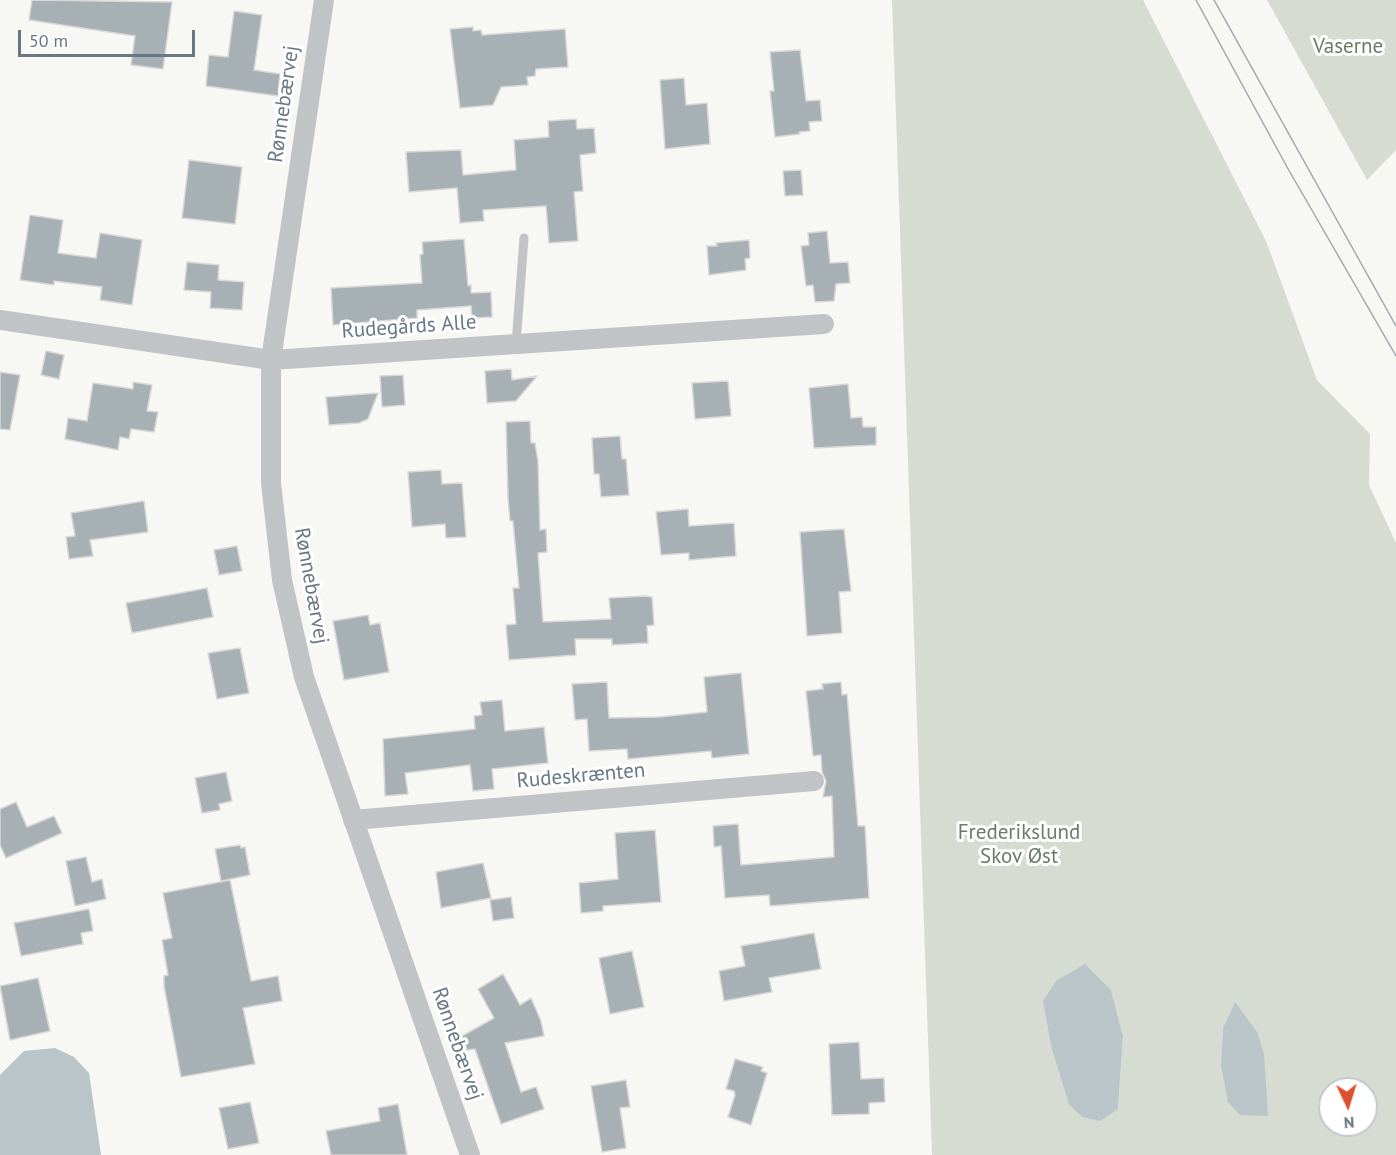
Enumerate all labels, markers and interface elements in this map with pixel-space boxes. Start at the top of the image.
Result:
scale bar [21,18,198,56]
text: 50 m [29,29,68,52]
park label: Vaserne [1313,34,1383,60]
street label: Rønnebærvej [263,44,305,164]
street label: Rudegårds Alle [341,310,477,344]
street label: Rønnebærvej [288,526,334,646]
street label: Rudeskrænten [516,758,646,794]
park label: Frederikslund Skov Øst [958,820,1080,870]
street label: Rønnebærvej [426,984,488,1104]
north arrow [1318,1077,1378,1137]
text: N [1343,1113,1355,1133]

